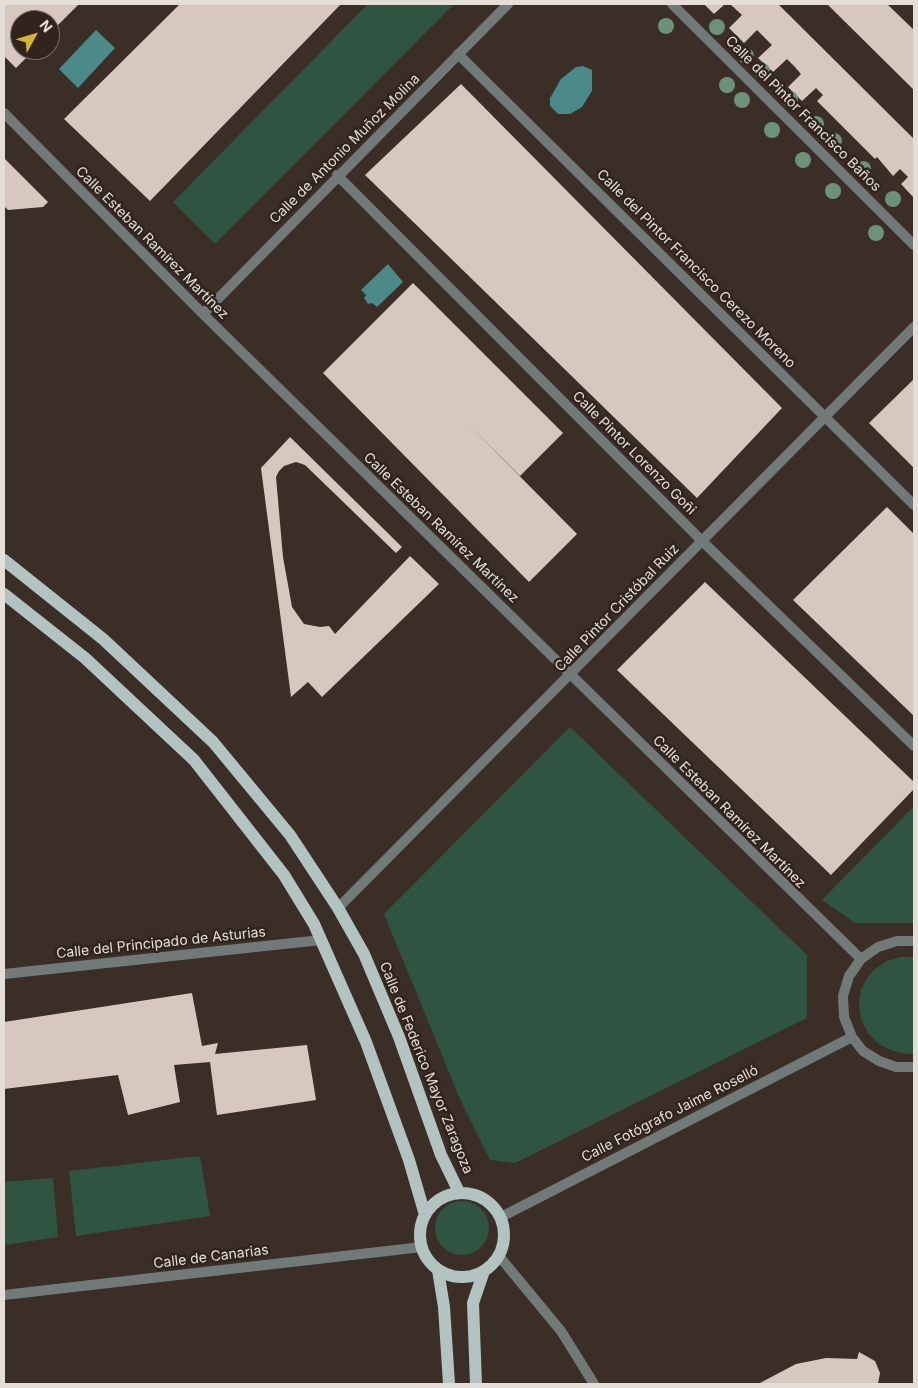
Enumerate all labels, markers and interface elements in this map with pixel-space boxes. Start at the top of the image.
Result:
north arrow [10,10,60,60]
text: N [36,16,56,35]
street label: Calle del Pintor Francisco Baños [722,33,884,195]
street label: Calle de Antonio Muñoz Molina [266,70,424,228]
street label: Calle Esteban Ramírez Martínez [72,163,232,323]
street label: Calle del Pintor Francisco Cerezo Moreno [593,166,799,372]
street label: Calle Pintor Lorenzo Goñi [569,388,699,518]
street label: Calle Esteban Ramírez Martínez [360,449,522,607]
street label: Calle Pintor Cristóbal Ruiz [551,541,683,675]
street label: Calle Esteban Ramírez Martínez [649,732,809,892]
street label: Calle del Principado de Asturias [55,924,267,962]
street label: Calle de Federico Mayor Zaragoza [376,960,476,1176]
street label: Calle Fotógrafo Jaime Roselló [579,1062,761,1166]
street label: Calle de Canarias [152,1242,270,1272]

